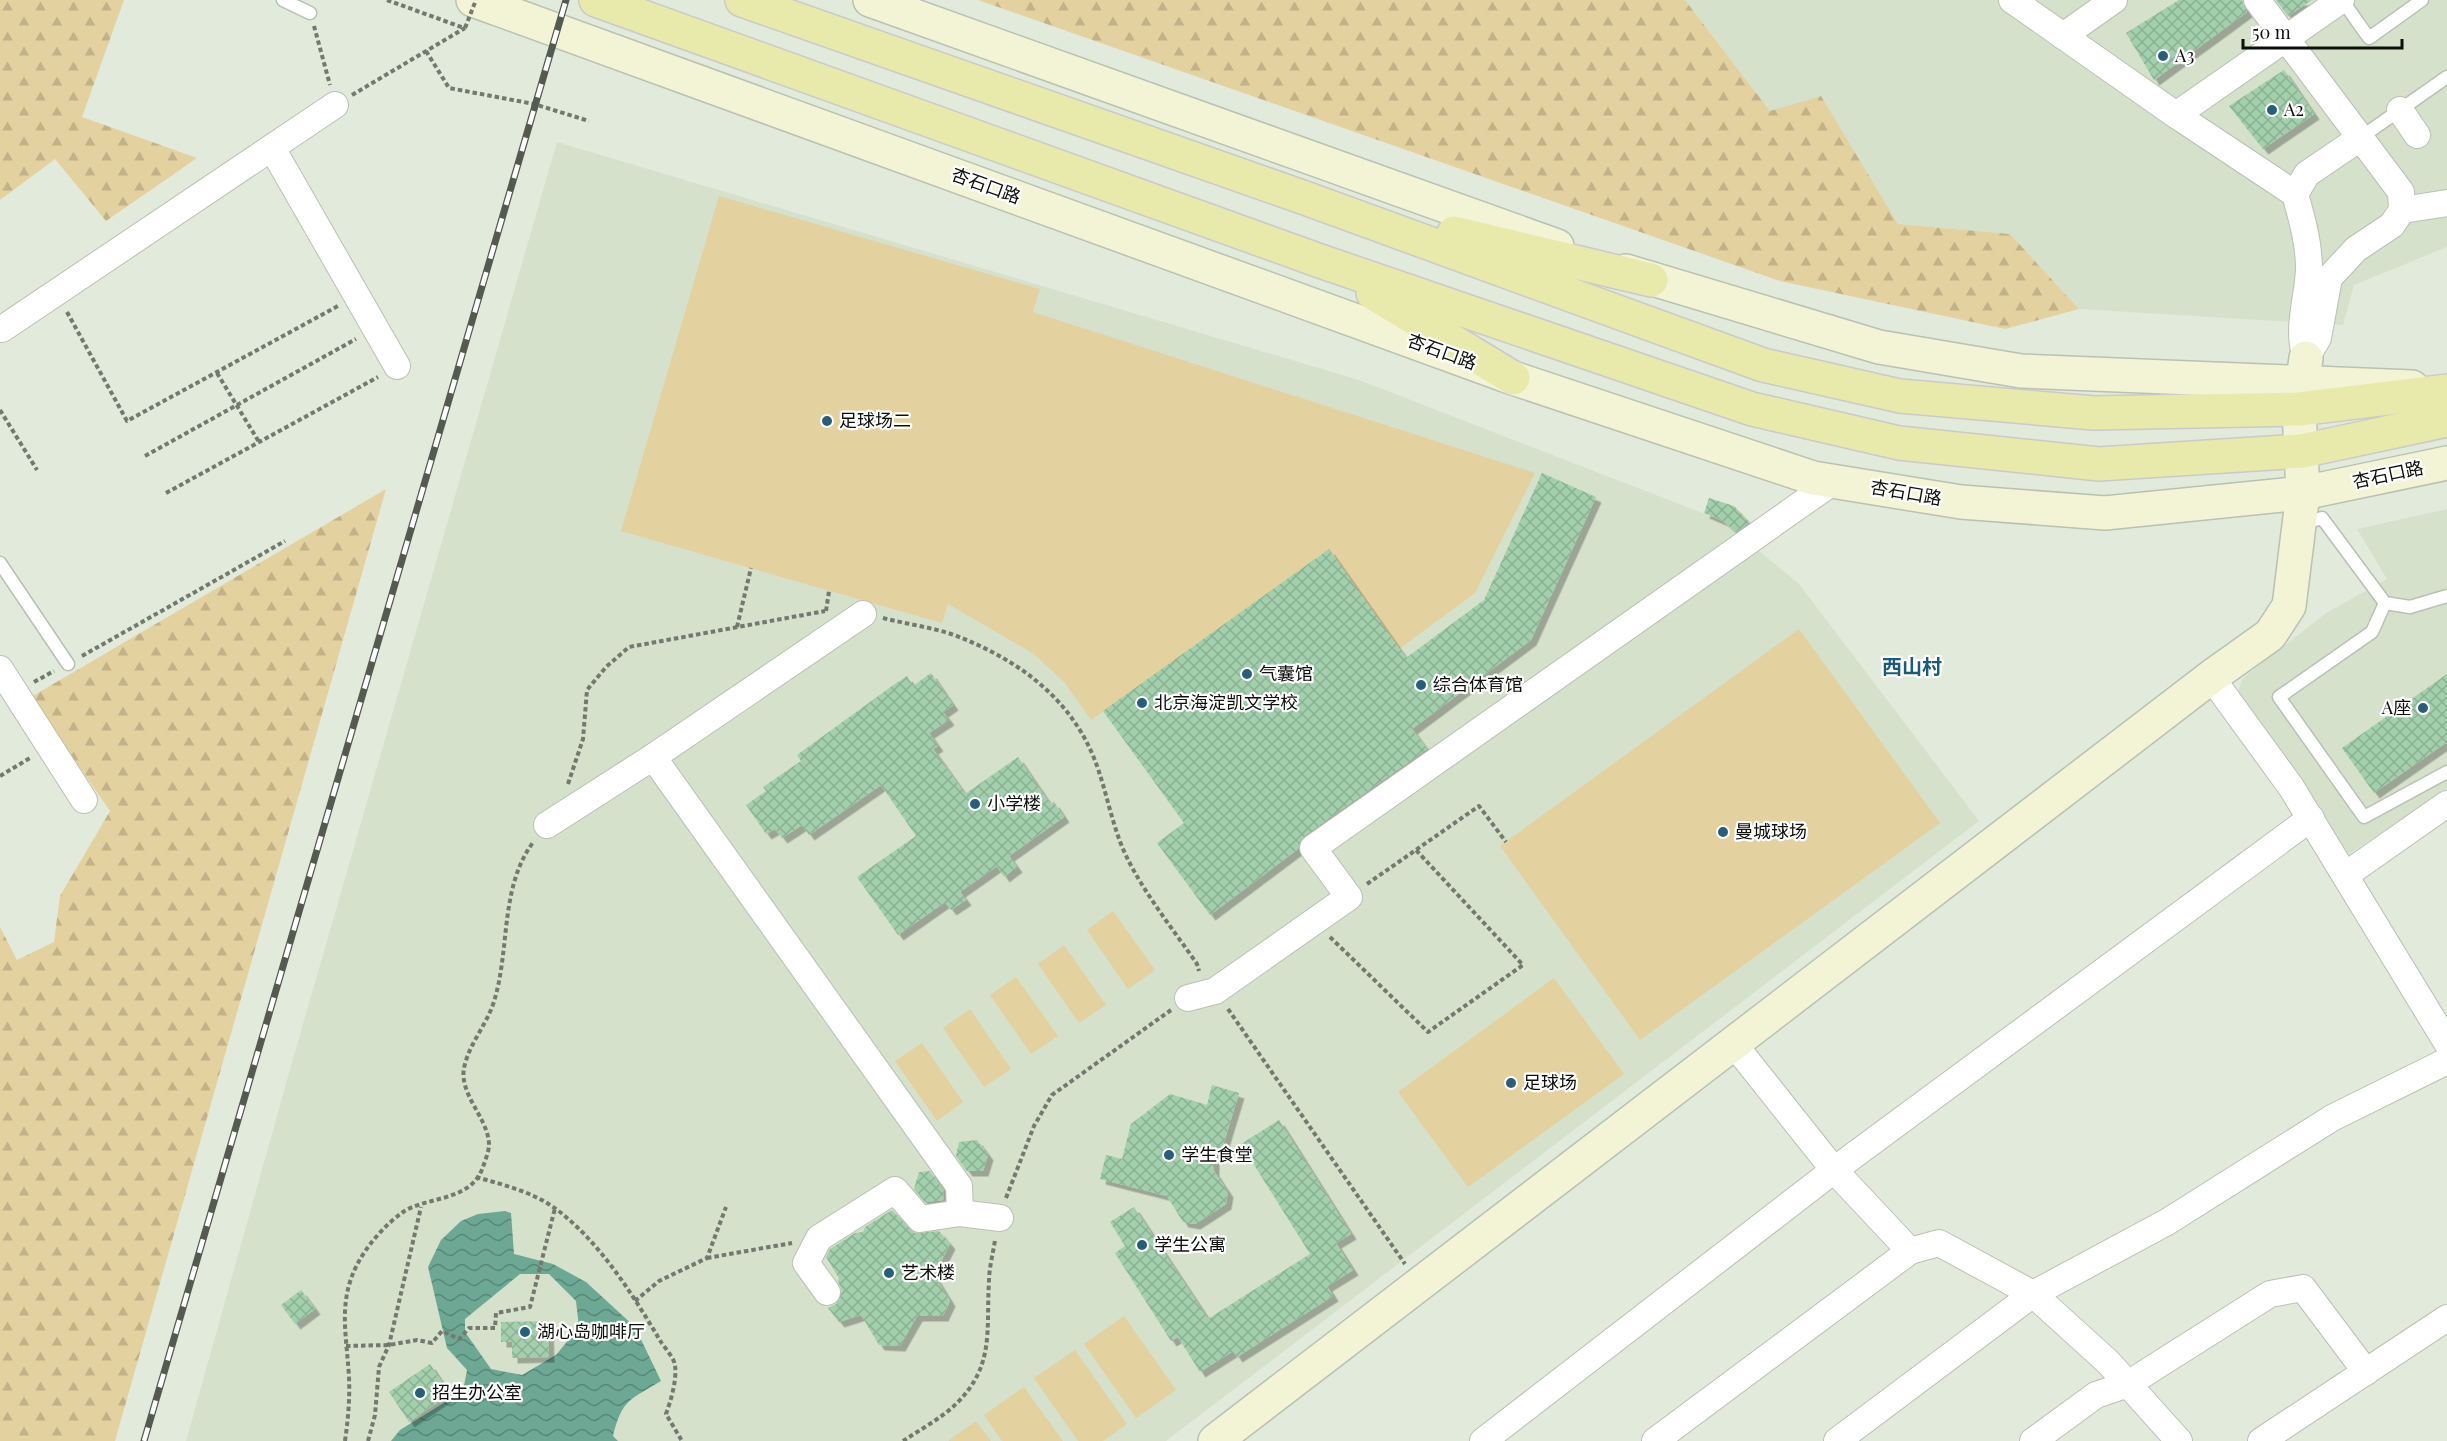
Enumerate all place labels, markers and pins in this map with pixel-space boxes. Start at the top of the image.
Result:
place label: A3 [2174,43,2194,67]
marker: A3 [2156,49,2170,63]
place label: A2 [2283,97,2304,121]
marker: A2 [2265,103,2279,117]
place label: 足球场二 [839,408,911,432]
marker: 足球场二 [820,414,834,428]
place label: 气囊馆 [1259,661,1313,685]
marker: 气囊馆 [1240,667,1254,681]
place label: 综合体育馆 [1433,672,1523,696]
marker: 综合体育馆 [1414,678,1428,692]
place label: 北京海淀凯文学校 [1154,690,1298,714]
place label: A座 [2381,695,2411,719]
marker: 北京海淀凯文学校 [1135,696,1149,710]
marker: A座 [2416,701,2430,715]
place label: 小学楼 [987,791,1041,815]
marker: 小学楼 [968,797,982,811]
place label: 曼城球场 [1735,819,1807,843]
marker: 曼城球场 [1716,825,1730,839]
place label: 足球场 [1523,1070,1577,1094]
marker: 足球场 [1504,1076,1518,1090]
place label: 学生食堂 [1181,1142,1253,1166]
marker: 学生食堂 [1162,1148,1176,1162]
place label: 学生公寓 [1154,1232,1226,1256]
marker: 学生公寓 [1135,1238,1149,1252]
place label: 艺术楼 [901,1260,955,1284]
marker: 艺术楼 [882,1266,896,1280]
place label: 湖心岛咖啡厅 [537,1319,645,1343]
marker: 湖心岛咖啡厅 [518,1325,532,1339]
place label: 招生办公室 [432,1380,522,1404]
marker: 招生办公室 [413,1386,427,1400]

